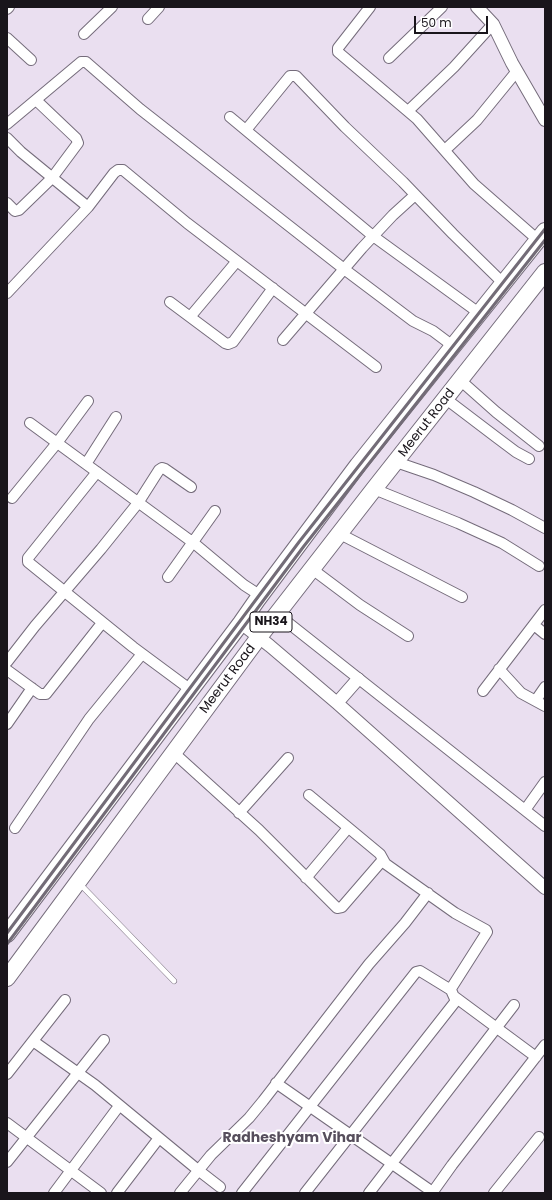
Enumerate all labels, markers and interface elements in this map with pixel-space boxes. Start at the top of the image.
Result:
scale bar [416,8,490,34]
text: 50 m [421,14,452,31]
street label: Meerut Road [395,386,459,460]
road number: NH34 [250,612,292,632]
street label: Meerut Road [197,641,259,717]
district label: Radheshyam Vihar [223,1130,361,1146]

